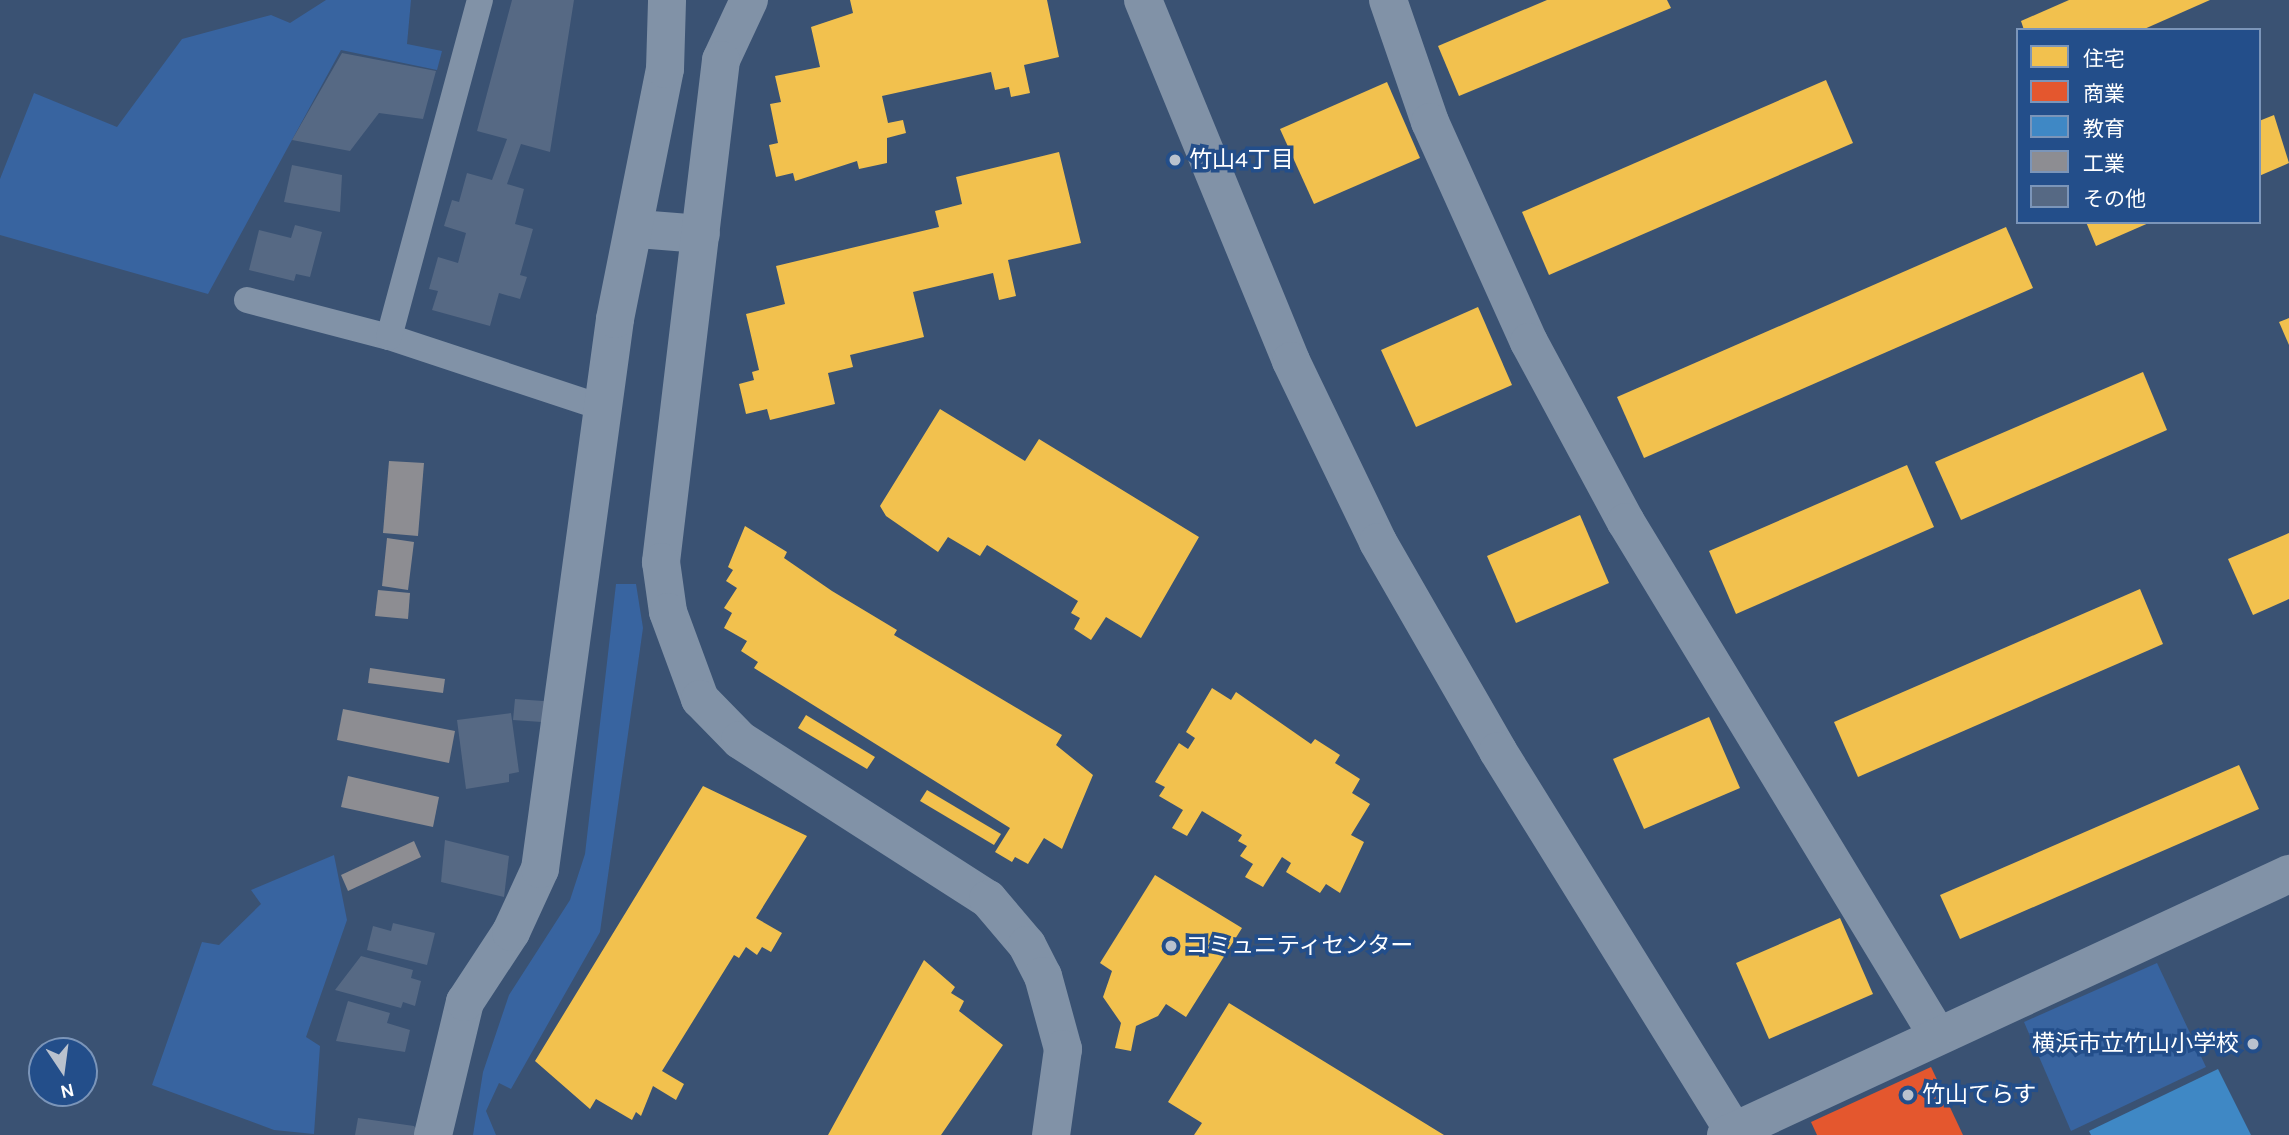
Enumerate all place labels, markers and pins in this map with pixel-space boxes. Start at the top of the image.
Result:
place label: 竹山4丁目 [1189,146,1294,174]
marker: 竹山4丁目 [1167,152,1183,168]
place label: コミュニティセンター [1185,932,1415,960]
marker: コミュニティセンター [1163,938,1179,954]
place label: 横浜市立竹山小学校 [2032,1030,2239,1058]
marker: 横浜市立竹山小学校 [2245,1036,2261,1052]
place label: 竹山てらす [1922,1081,2037,1109]
marker: 竹山てらす [1900,1087,1916,1103]

